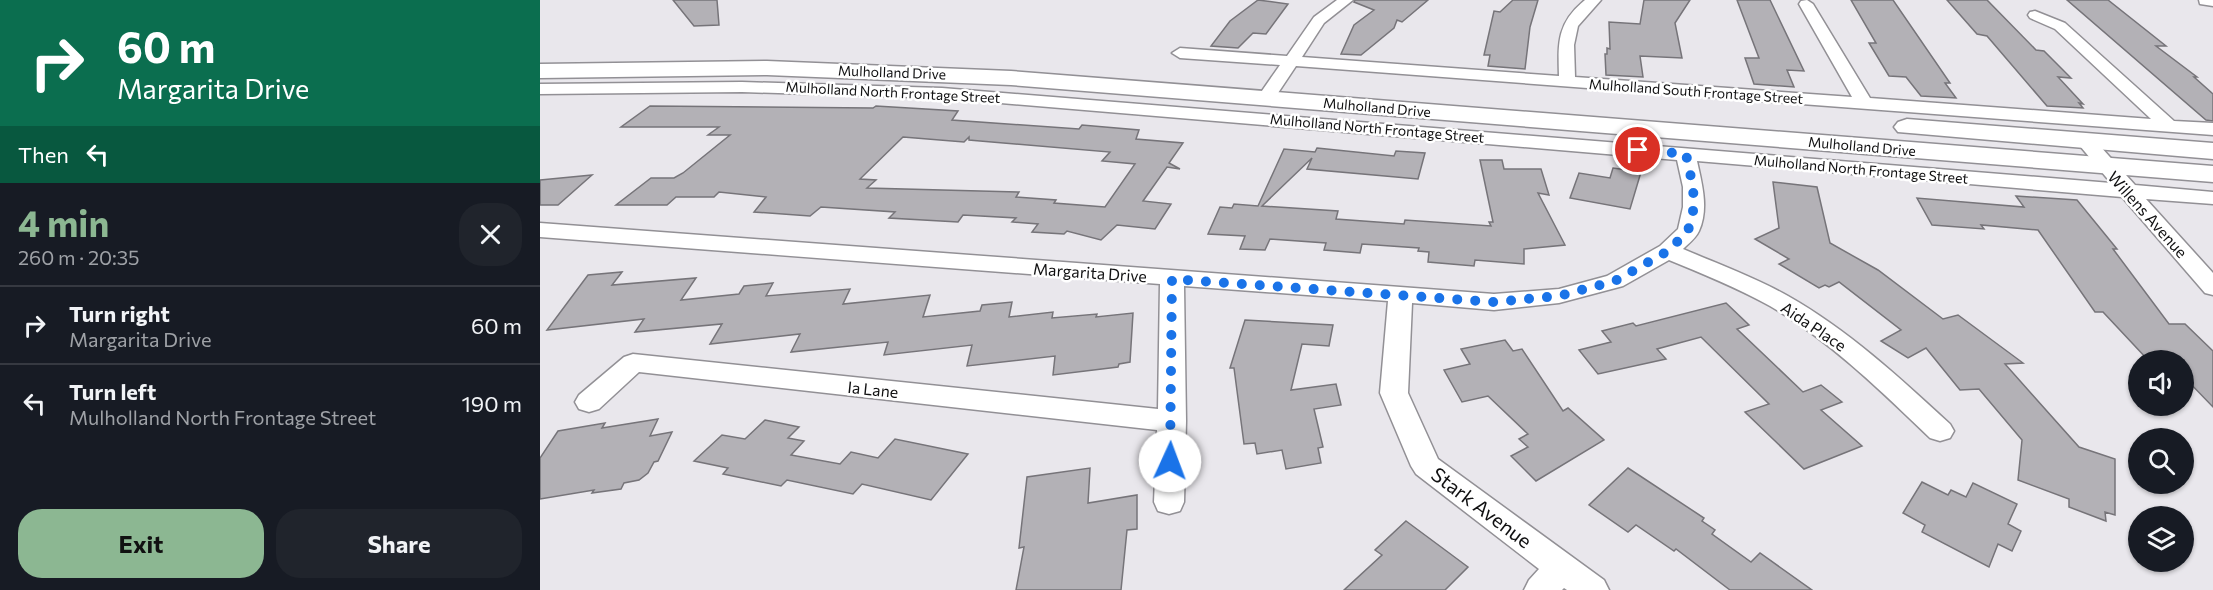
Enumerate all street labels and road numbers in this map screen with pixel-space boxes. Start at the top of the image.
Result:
street label: Mulholland Drive [838,62,946,82]
street label: Mulholland South Frontage Street [1588,75,1804,107]
street label: Mulholland North Frontage Street [785,78,1001,106]
street label: Mulholland Drive [1322,94,1432,120]
street label: Mulholland North Frontage Street [1269,110,1485,146]
street label: Mulholland Drive [1807,133,1917,159]
street label: Mulholland North Frontage Street [1753,151,1969,187]
street label: Willens Avenue [2104,167,2192,261]
street label: Margarita Drive [1032,259,1148,285]
street label: Aida Place [1778,297,1850,355]
street label: Ia Lane [847,377,899,401]
street label: Stark Avenue [1427,461,1537,553]

